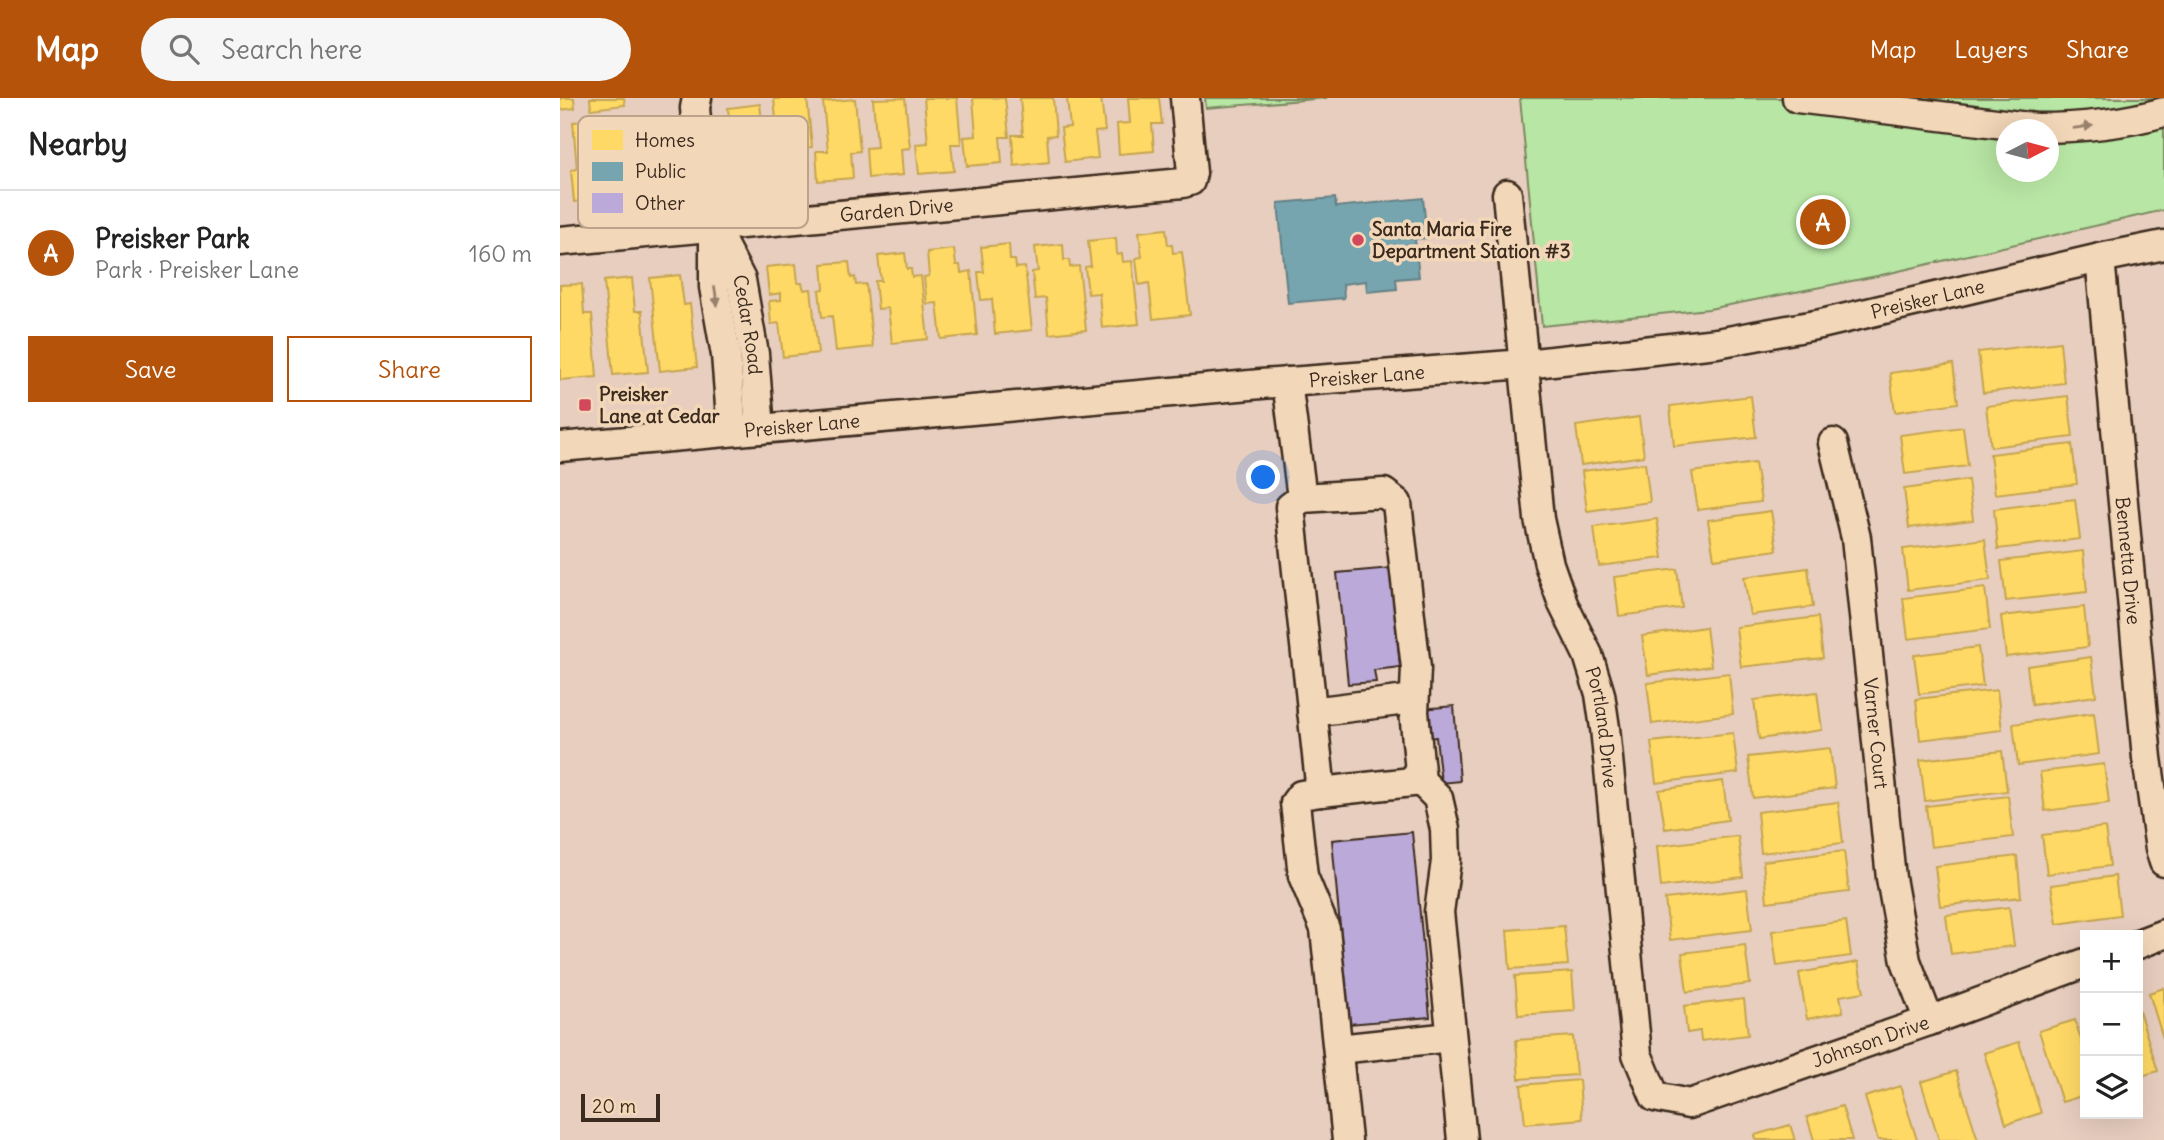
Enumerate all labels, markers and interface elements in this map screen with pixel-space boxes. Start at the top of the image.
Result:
search box [141,18,631,81]
text: Map [35,28,99,70]
icon: search [165,30,203,68]
text: Search here [221,33,362,66]
text: Map [1870,34,1916,64]
text: Layers [1954,34,2028,64]
text: Share [2066,34,2129,64]
legend [578,116,808,228]
north arrow [1996,119,2059,182]
one-way arrow [2073,121,2095,132]
text: Nearby [28,125,128,163]
text: Homes [635,128,695,152]
text: Public [635,159,686,183]
text: Other [635,191,685,215]
street label: Garden Drive [839,192,954,227]
pin: A [1800,196,1846,248]
place label: Santa Maria Fire Department Station #3 [1372,217,1571,263]
text: Preisker Park [95,222,250,255]
marker: Santa Maria Fire Department Station #3 [1350,232,1366,248]
text: A [44,239,58,268]
text: 160 m [469,239,532,268]
text: Park · Preisker Lane [95,255,299,284]
street label: Cedar Road [728,273,768,376]
street label: Preisker Lane [1868,274,1987,324]
one-way arrow [711,285,722,307]
button: Save [28,336,273,402]
button: Share [287,336,532,402]
street label: Preisker Lane [1308,360,1426,392]
place label: Preisker Lane at Cedar [599,382,720,428]
marker: Preisker Lane at Cedar [577,397,593,413]
street label: Preisker Lane [743,408,861,442]
your location [1246,460,1280,494]
street label: Bennetta Drive [2111,496,2146,626]
street label: Portland Drive [1580,664,1623,789]
street label: Varner Court [1858,676,1894,790]
map controls [2080,930,2143,1119]
button: + [2080,930,2143,993]
button: − [2080,993,2143,1056]
street label: Johnson Drive [1809,1010,1932,1073]
button: layers [2080,1056,2143,1119]
scale bar [581,1091,660,1123]
text: 20 m [592,1094,636,1118]

